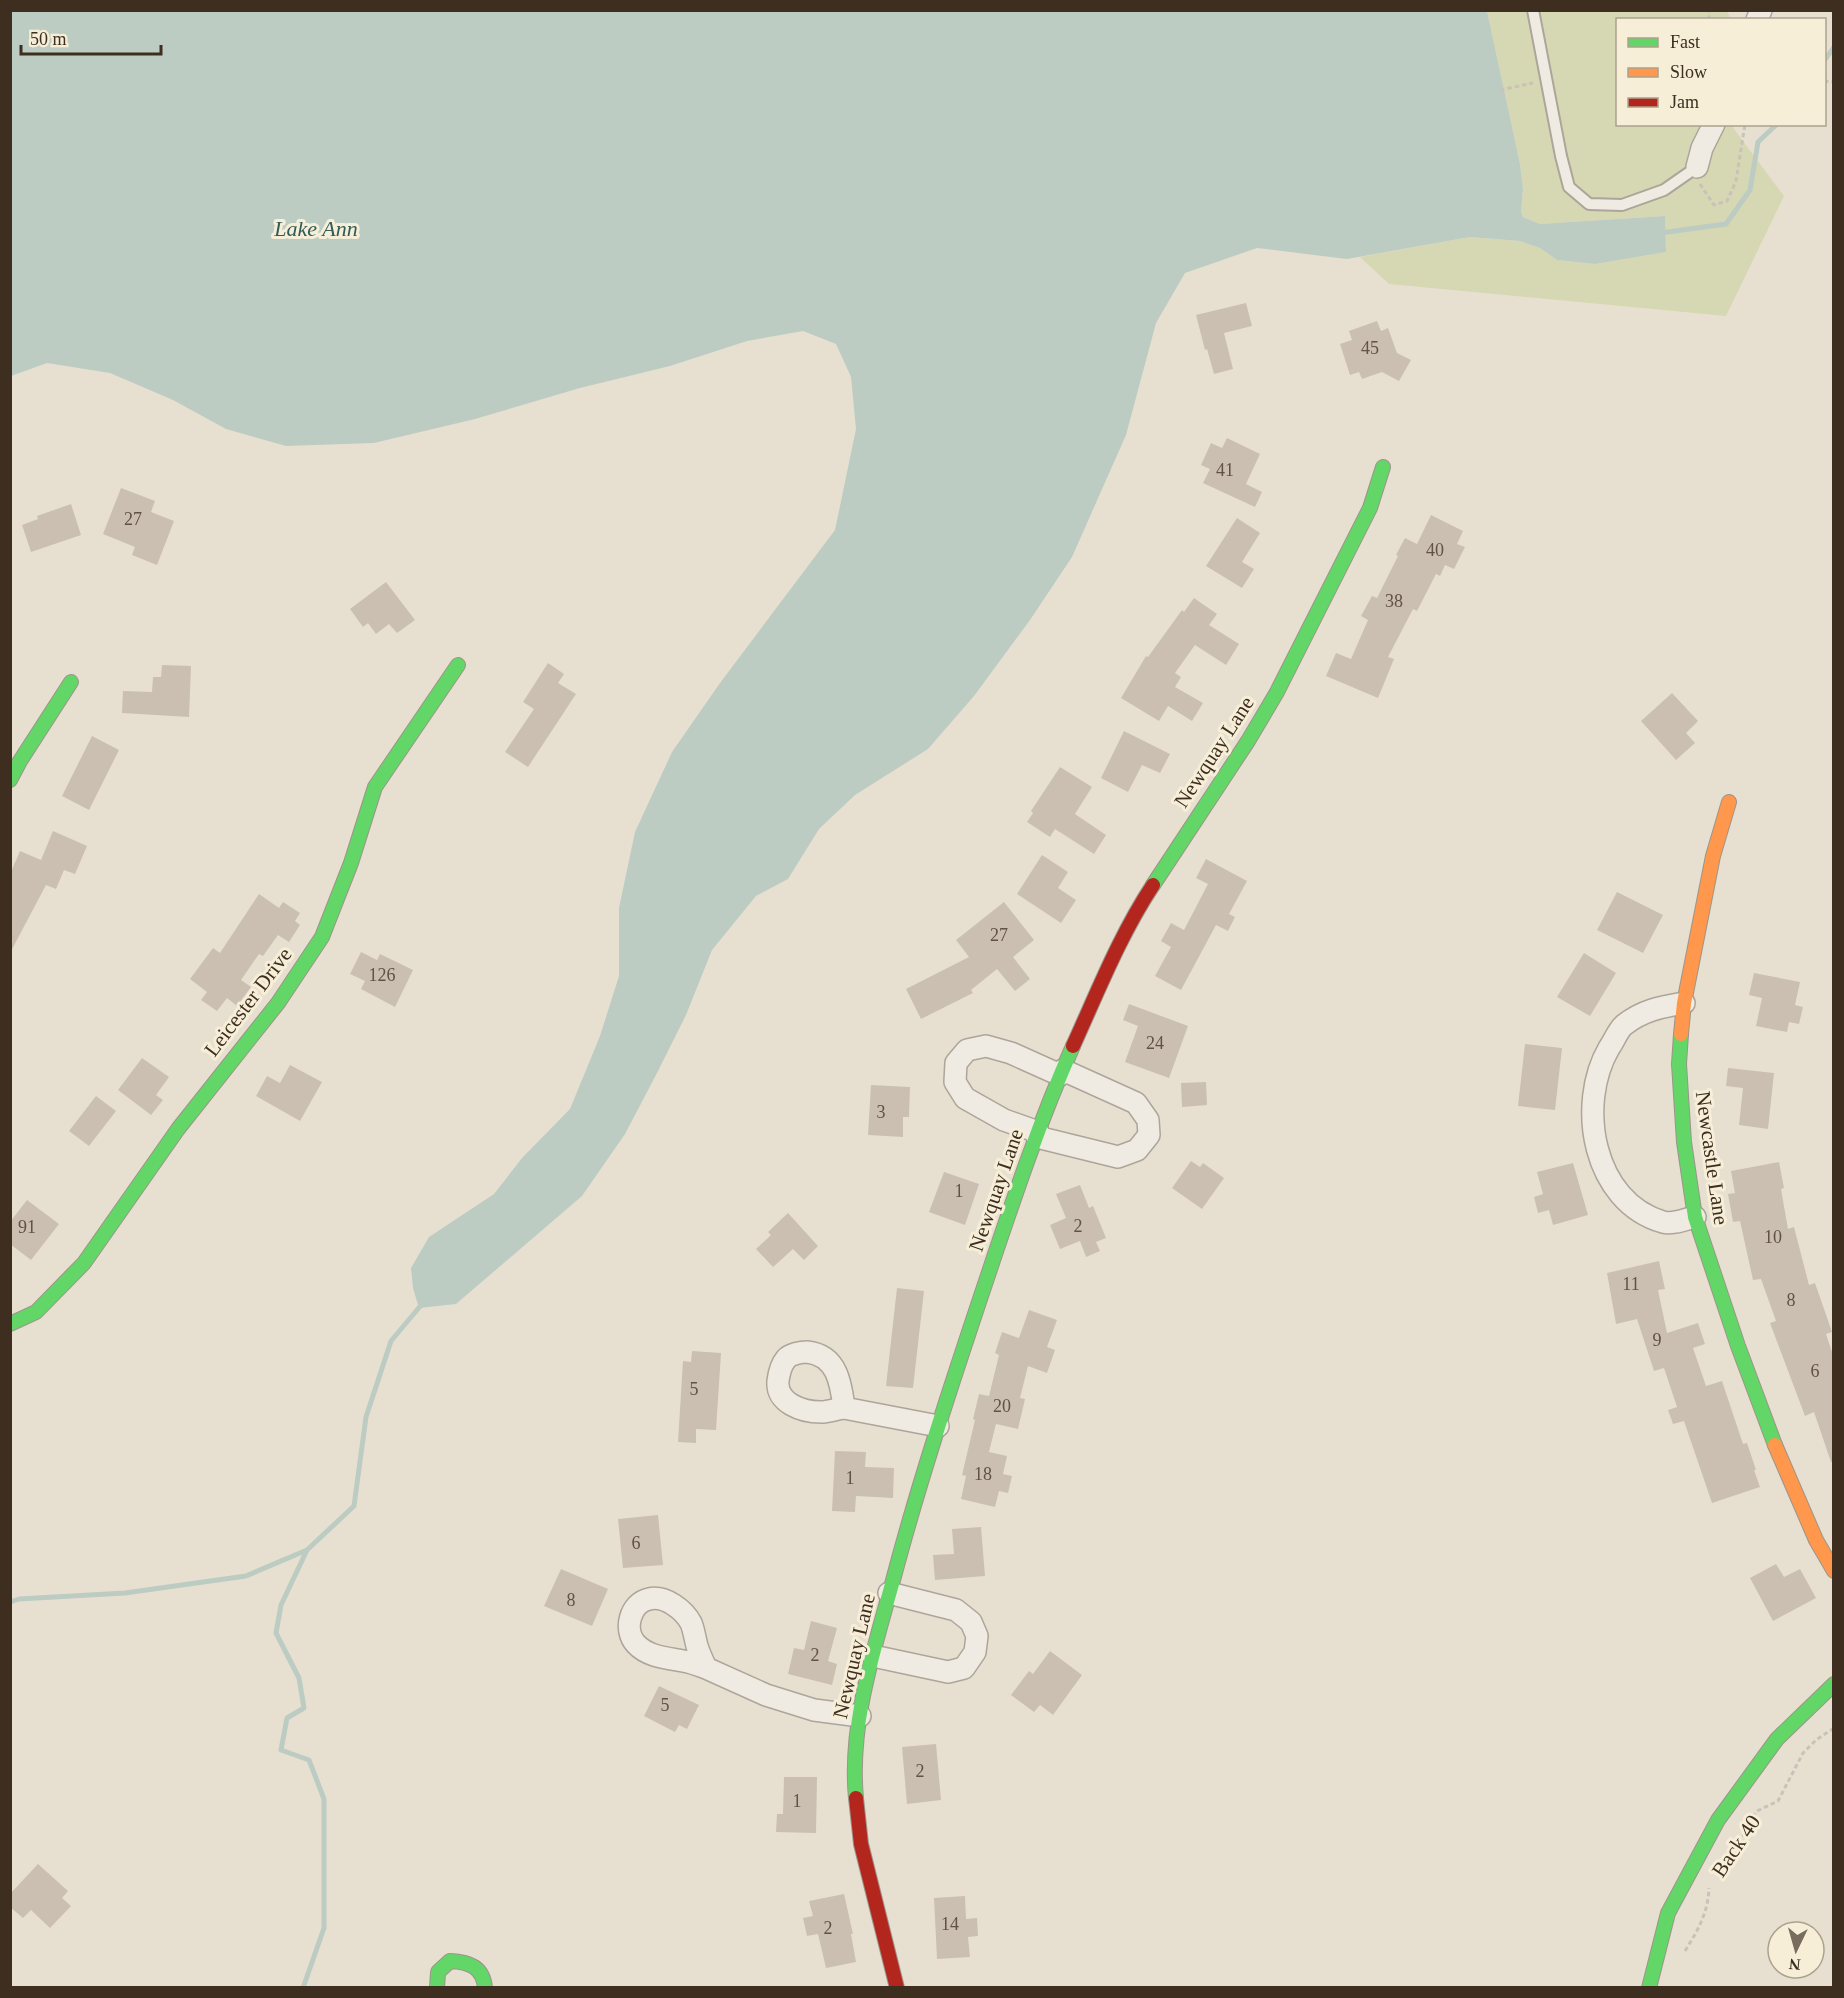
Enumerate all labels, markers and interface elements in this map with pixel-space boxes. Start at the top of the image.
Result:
scale bar [21,18,160,56]
legend [1616,18,1826,126]
text: 50 m [30,29,67,49]
text: Fast [1670,32,1700,52]
text: Slow [1670,62,1707,82]
text: Jam [1670,92,1699,112]
water label: Lake Ann [273,216,358,241]
house number: 45 [1361,338,1379,358]
house number: 41 [1216,460,1234,480]
house number: 27 [124,509,142,529]
house number: 40 [1426,540,1444,560]
house number: 38 [1385,591,1403,611]
street label: Newquay Lane [1169,692,1259,812]
house number: 27 [990,925,1008,945]
street label: Leicester Drive [199,943,297,1061]
house number: 126 [369,965,396,985]
house number: 24 [1146,1033,1164,1053]
street label: Newcastle Lane [1691,1090,1733,1226]
house number: 3 [877,1102,886,1122]
street label: Newquay Lane [964,1126,1028,1254]
house number: 1 [955,1181,964,1201]
house number: 2 [1074,1216,1083,1236]
house number: 91 [18,1217,36,1237]
house number: 10 [1764,1227,1782,1247]
house number: 11 [1622,1274,1640,1294]
house number: 8 [1787,1290,1796,1310]
house number: 9 [1653,1330,1662,1350]
house number: 6 [1811,1361,1820,1381]
house number: 5 [690,1379,699,1399]
house number: 20 [993,1396,1011,1416]
house number: 18 [974,1464,992,1484]
house number: 1 [846,1468,855,1488]
house number: 6 [632,1533,641,1553]
house number: 8 [567,1590,576,1610]
street label: Newquay Lane [828,1591,880,1721]
house number: 2 [811,1645,820,1665]
house number: 5 [661,1695,670,1715]
house number: 2 [916,1761,925,1781]
house number: 1 [793,1791,802,1811]
street label: Back 40 [1707,1811,1765,1881]
house number: 14 [941,1914,959,1934]
house number: 2 [824,1918,833,1938]
north arrow [1766,1920,1826,1980]
text: N [1788,1955,1801,1973]

